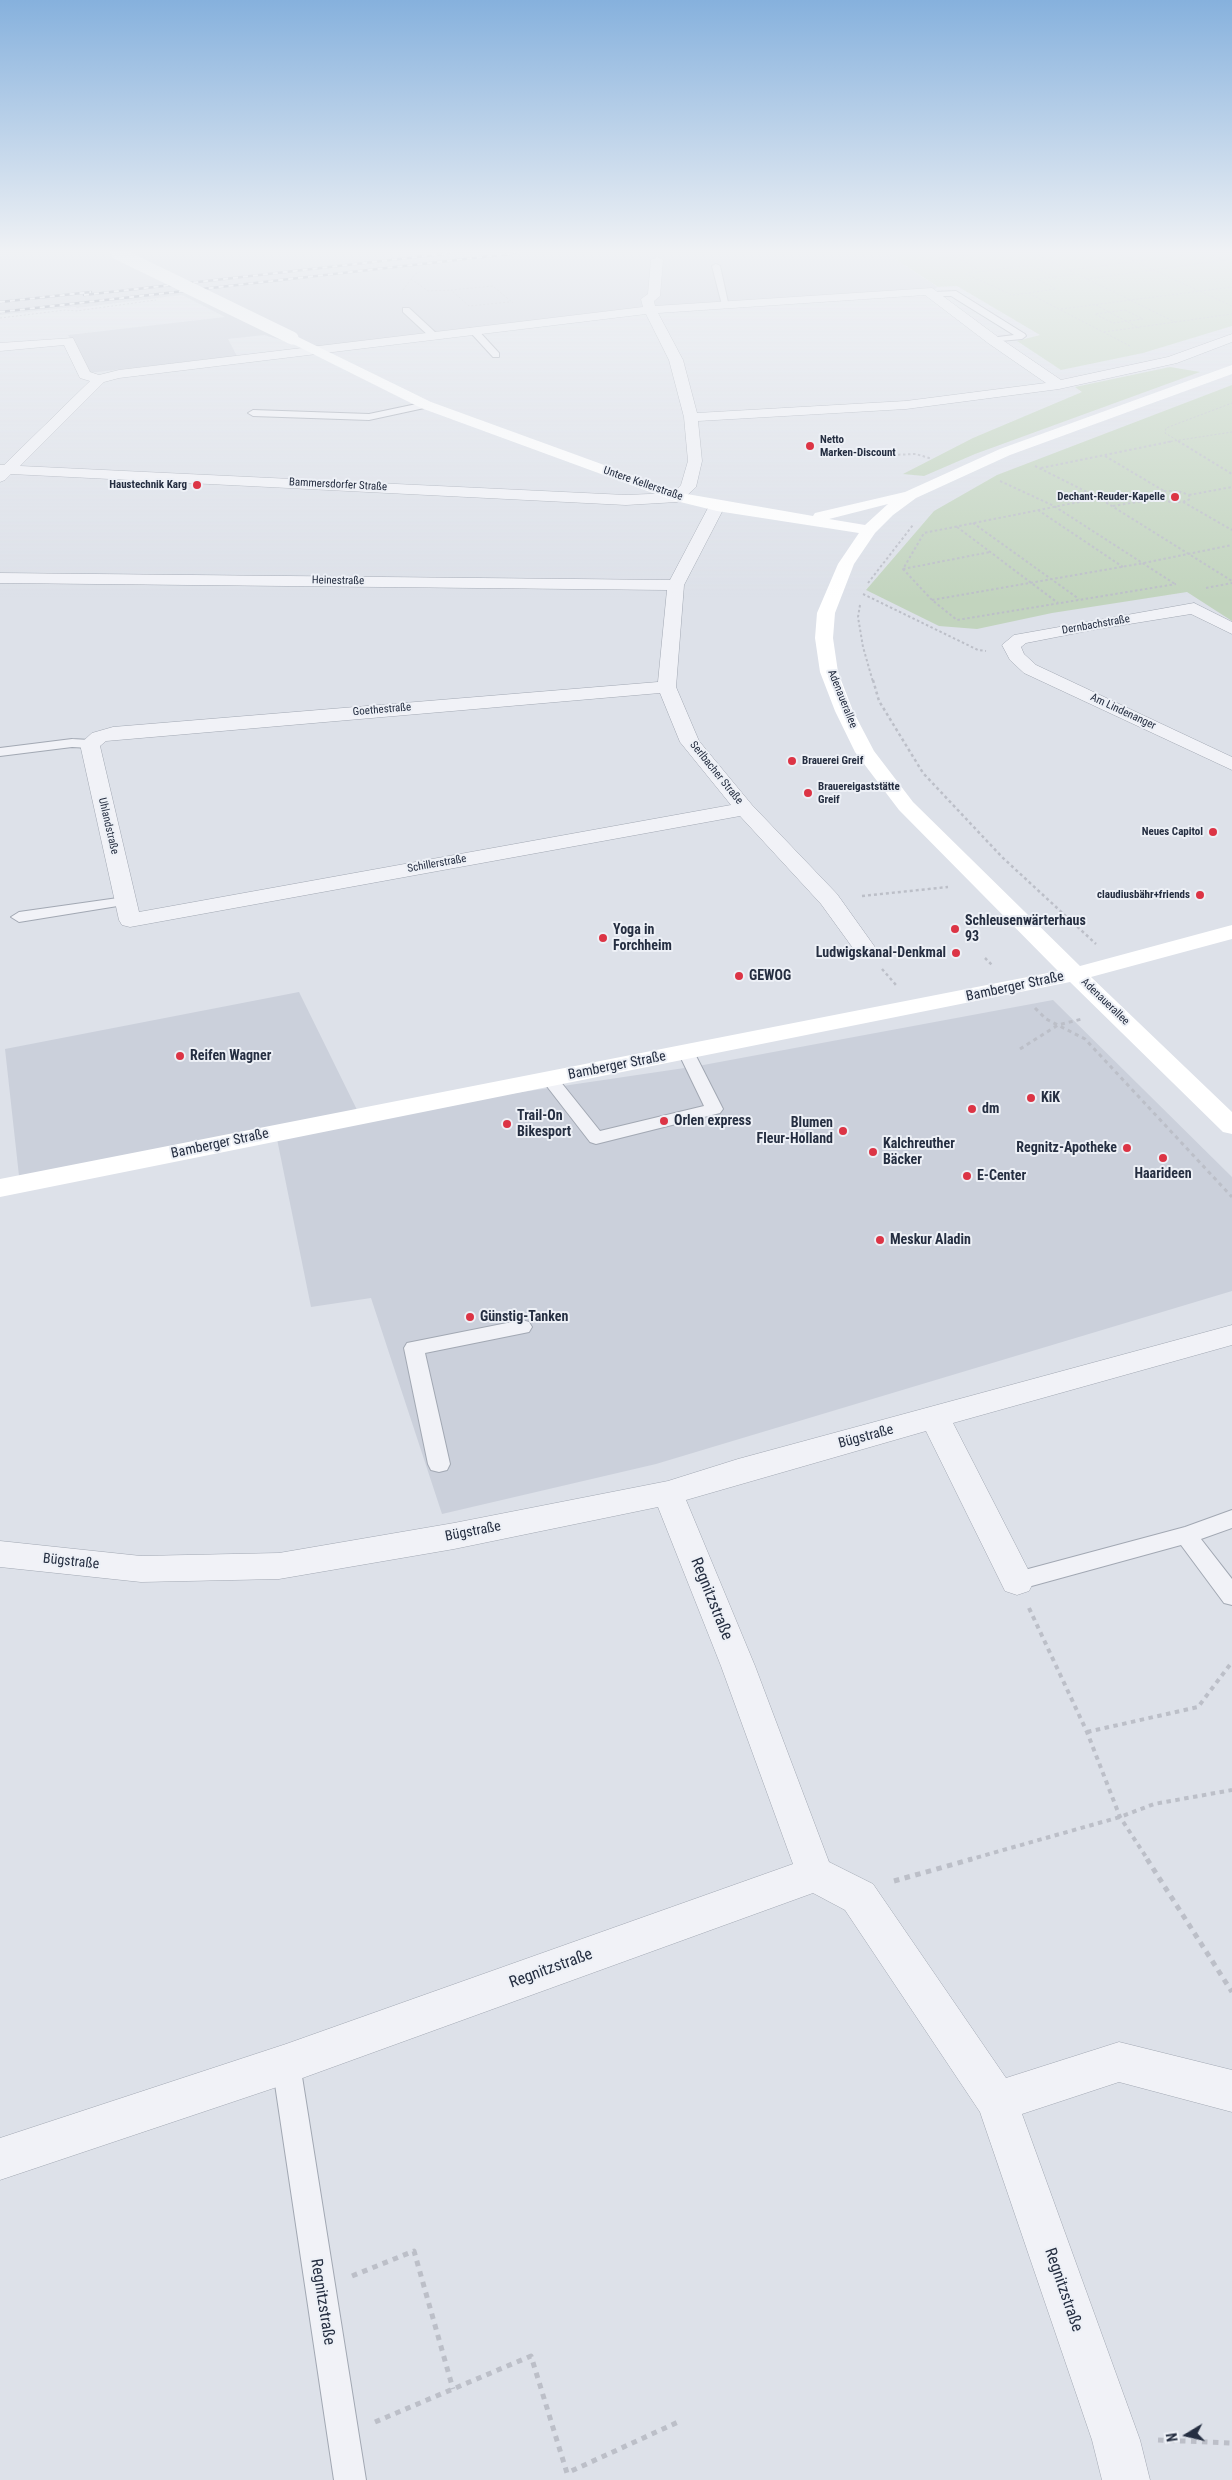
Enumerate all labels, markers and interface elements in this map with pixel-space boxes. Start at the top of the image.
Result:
place label: Netto Marken-Discount [820,433,896,459]
marker: Netto Marken-Discount [804,440,816,452]
street label: Untere Kellerstraße [602,464,684,504]
street label: Bammersdorfer Straße [289,476,387,494]
place label: Haustechnik Karg [109,478,187,492]
marker: Haustechnik Karg [191,479,203,491]
place label: Dechant-Reuder-Kapelle [1057,490,1165,504]
marker: Dechant-Reuder-Kapelle [1169,491,1181,503]
street label: Heinestraße [312,574,364,588]
street label: Dernbachstraße [1061,613,1131,637]
street label: Adenauerallee [824,668,860,730]
street label: Am Lindenanger [1088,691,1158,733]
street label: Goethestraße [352,701,412,719]
street label: Serlbacher Straße [687,739,745,807]
place label: Brauerei Greif [802,754,863,768]
marker: Brauerei Greif [786,755,798,767]
place label: Brauereigaststätte Greif [818,780,900,806]
marker: Brauereigaststätte Greif [802,787,814,799]
street label: Uhlandstraße [95,796,121,856]
place label: Neues Capitol [1142,825,1203,839]
marker: Neues Capitol [1207,826,1219,838]
street label: Schillerstraße [406,852,468,876]
place label: claudiusbähr+friends [1097,888,1190,902]
marker: claudiusbähr+friends [1194,889,1206,901]
place label: Schleusenwärterhaus 93 [965,913,1086,946]
place label: Yoga in Forchheim [613,922,672,954]
marker: Schleusenwärterhaus 93 [949,923,961,935]
marker: Yoga in Forchheim [597,932,609,944]
place label: Ludwigskanal-Denkmal [816,945,946,961]
marker: Ludwigskanal-Denkmal [950,947,962,959]
place label: GEWOG [749,968,791,984]
street label: Bamberger Straße [965,968,1065,1006]
marker: GEWOG [733,970,745,982]
street label: Adenauerallee [1078,976,1132,1028]
place label: Reifen Wagner [190,1048,271,1064]
street label: Bamberger Straße [567,1048,667,1084]
marker: Reifen Wagner [174,1050,186,1062]
place label: KiK [1041,1090,1060,1106]
marker: KiK [1025,1092,1037,1104]
place label: dm [982,1101,999,1117]
marker: dm [966,1103,978,1115]
place label: Trail-On Bikesport [517,1108,571,1140]
place label: Orlen express [674,1113,751,1129]
marker: Orlen express [658,1115,670,1127]
place label: Blumen Fleur-Holland [756,1115,833,1148]
marker: Trail-On Bikesport [501,1118,513,1130]
street label: Bamberger Straße [170,1125,270,1163]
marker: Blumen Fleur-Holland [837,1125,849,1137]
place label: Kalchreuther Bäcker [883,1136,955,1168]
place label: Regnitz-Apotheke [1016,1140,1117,1156]
marker: Regnitz-Apotheke [1121,1142,1133,1154]
marker: Kalchreuther Bäcker [867,1146,879,1158]
marker: Haarideen [1157,1152,1169,1164]
place label: Haarideen [1134,1166,1192,1182]
place label: E-Center [977,1168,1026,1184]
marker: E-Center [961,1170,973,1182]
place label: Meskur Aladin [890,1232,971,1248]
marker: Meskur Aladin [874,1234,886,1246]
place label: Günstig-Tanken [480,1309,568,1325]
marker: Günstig-Tanken [464,1311,476,1323]
street label: Bügstraße [837,1422,895,1452]
street label: Bügstraße [444,1518,502,1546]
street label: Bügstraße [42,1551,100,1573]
street label: Regnitzstraße [686,1555,736,1643]
street label: Regnitzstraße [507,1945,595,1993]
street label: Regnitzstraße [1040,2246,1086,2334]
street label: Regnitzstraße [306,2257,338,2347]
north arrow [1162,2410,1212,2460]
text: N [1164,2432,1181,2443]

